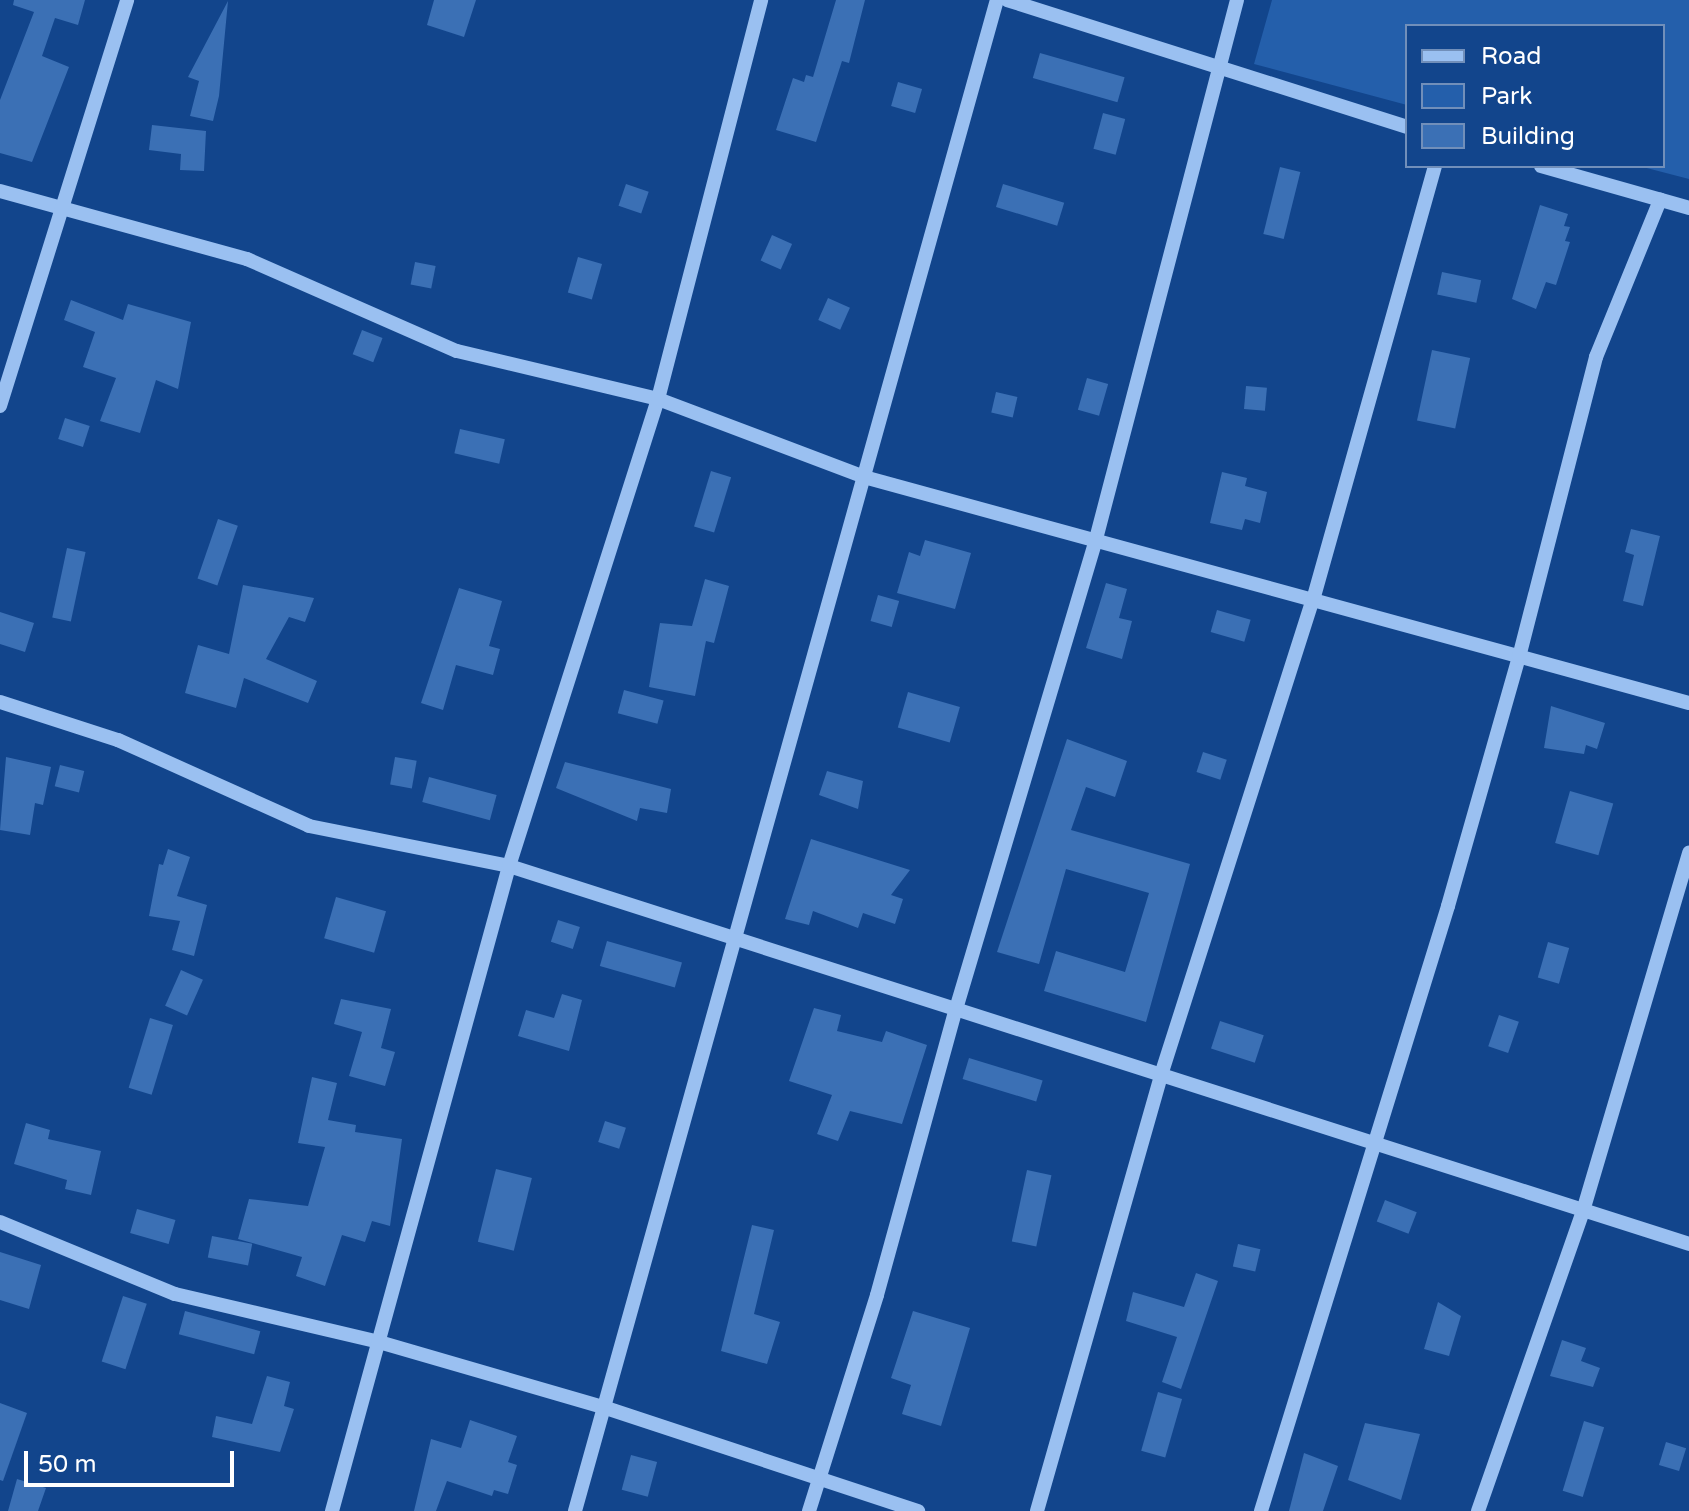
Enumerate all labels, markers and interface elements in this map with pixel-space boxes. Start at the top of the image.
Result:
legend [1405,24,1665,168]
text: Road [1481,42,1541,71]
text: Park [1481,82,1532,111]
text: Building [1481,122,1575,151]
scale bar [28,1435,238,1485]
text: 50 m [38,1450,96,1479]

